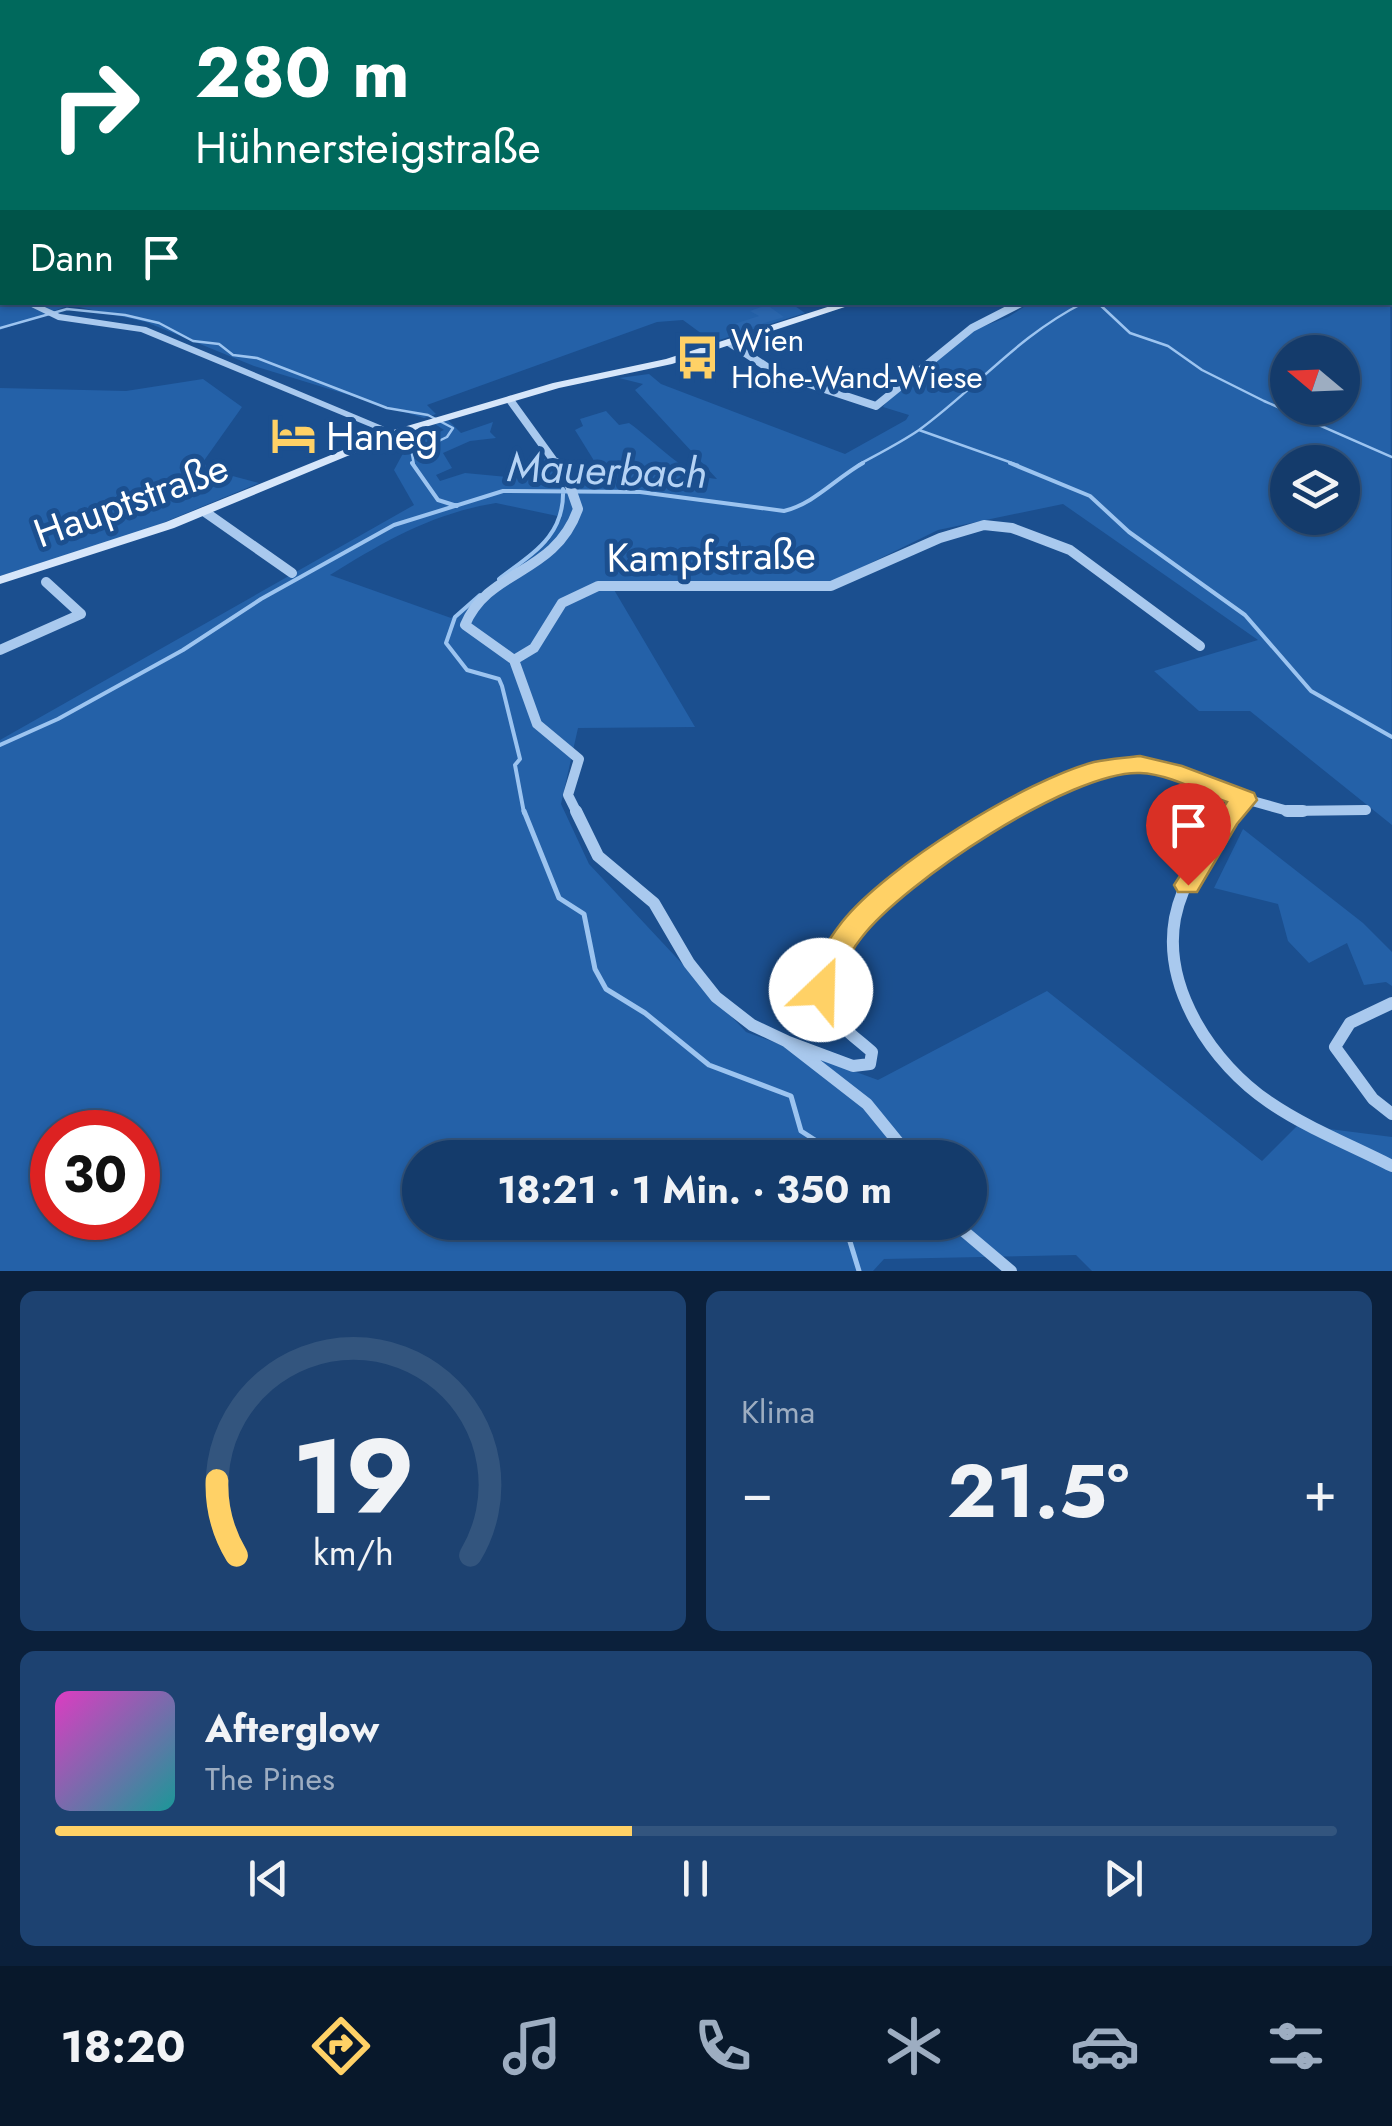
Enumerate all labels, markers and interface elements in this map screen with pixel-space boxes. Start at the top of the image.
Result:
text: 280 m [195,22,410,123]
icon: right [30,40,160,170]
text: Hühnersteigstraße [195,115,541,180]
text: Dann [30,230,114,285]
icon: arrive [134,230,189,285]
place label: Wien Hohe-Wand-Wiese [731,317,983,400]
bus stop icon: Wien Hohe-Wand-Wiese [674,334,722,382]
north arrow [1270,335,1360,425]
map controls [1270,335,1360,535]
place label: Haneg [326,407,438,465]
hotel icon: Haneg [269,412,317,460]
water label: Mauerbach [506,436,708,504]
street label: Hauptstraße [26,438,236,562]
button: layers [1270,445,1360,535]
street label: Kampfstraße [606,525,816,587]
pin [1146,783,1231,886]
icon: arrive [1161,798,1216,853]
position arrow [769,938,873,1042]
speed limit sign: 30 [30,1110,160,1240]
text: 18:21 · 1 Min. · 350 m [497,1162,892,1217]
text: Klima [741,1389,815,1435]
text: 19 [292,1402,414,1552]
text: 21.5° [947,1437,1129,1545]
text: − [741,1452,773,1532]
text: + [1303,1452,1337,1532]
text: km/h [313,1527,393,1578]
text: Afterglow [205,1701,379,1756]
text: The Pines [205,1756,335,1802]
icon: previous [241,1851,296,1906]
icon: pause [668,1851,723,1906]
icon: next [1096,1851,1151,1906]
icon: directions [306,2011,376,2081]
icon: music [497,2011,567,2081]
icon: phone [688,2011,758,2081]
icon: climate [879,2011,949,2081]
icon: car [1070,2011,1140,2081]
icon: filters [1261,2011,1331,2081]
text: 18:20 [61,2014,185,2079]

